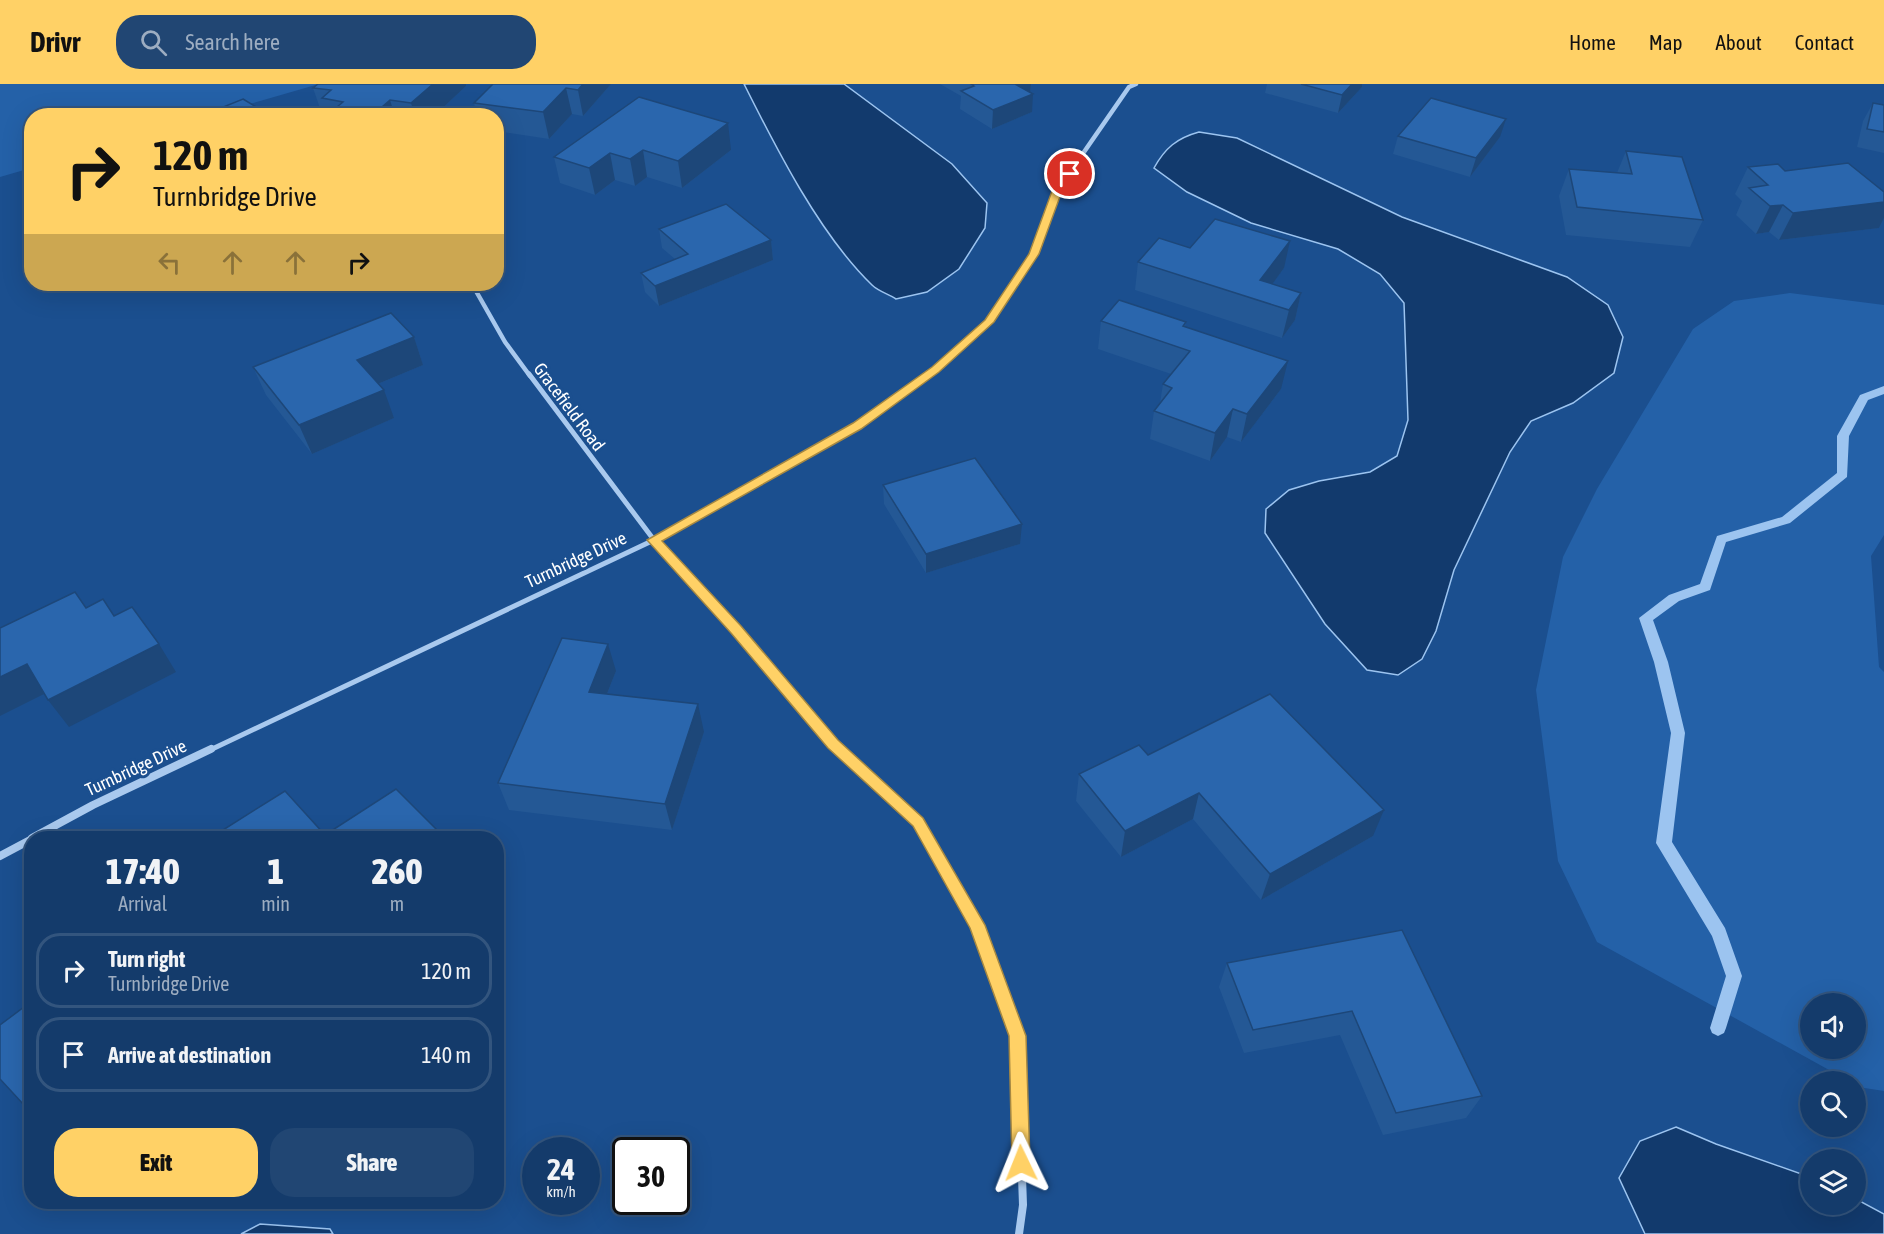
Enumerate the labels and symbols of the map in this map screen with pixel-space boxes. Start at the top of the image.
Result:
pin [1044,148,1095,199]
street label: Gracefield Road [529,358,609,455]
street label: Turnbridge Drive [522,527,630,592]
street label: Turnbridge Drive [82,735,190,800]
position arrow [989,1131,1053,1195]
speed limit sign: 30 [612,1137,690,1215]

